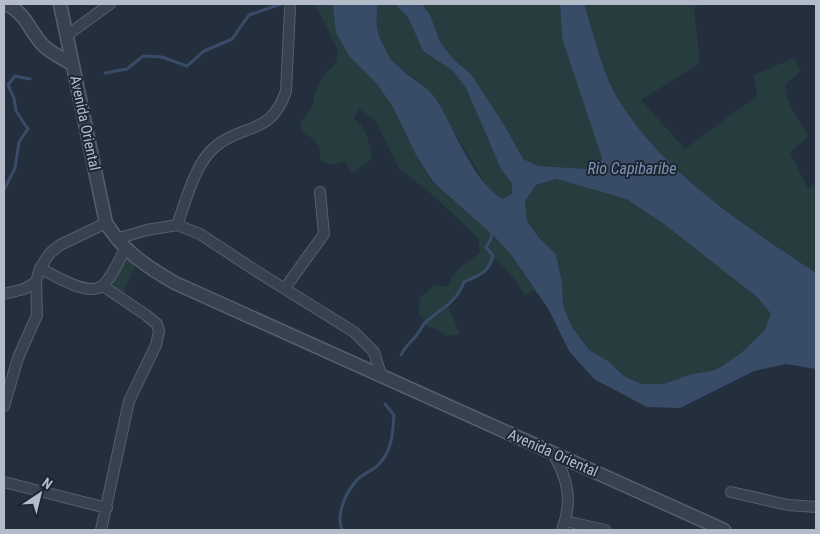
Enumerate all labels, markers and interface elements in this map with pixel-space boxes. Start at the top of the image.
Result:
street label: Avenida Oriental [66,74,104,172]
water label: Rio Capibaribe [588,159,677,178]
street label: Avenida Oriental [505,425,601,481]
north arrow [15,469,65,519]
text: N [39,474,56,492]

